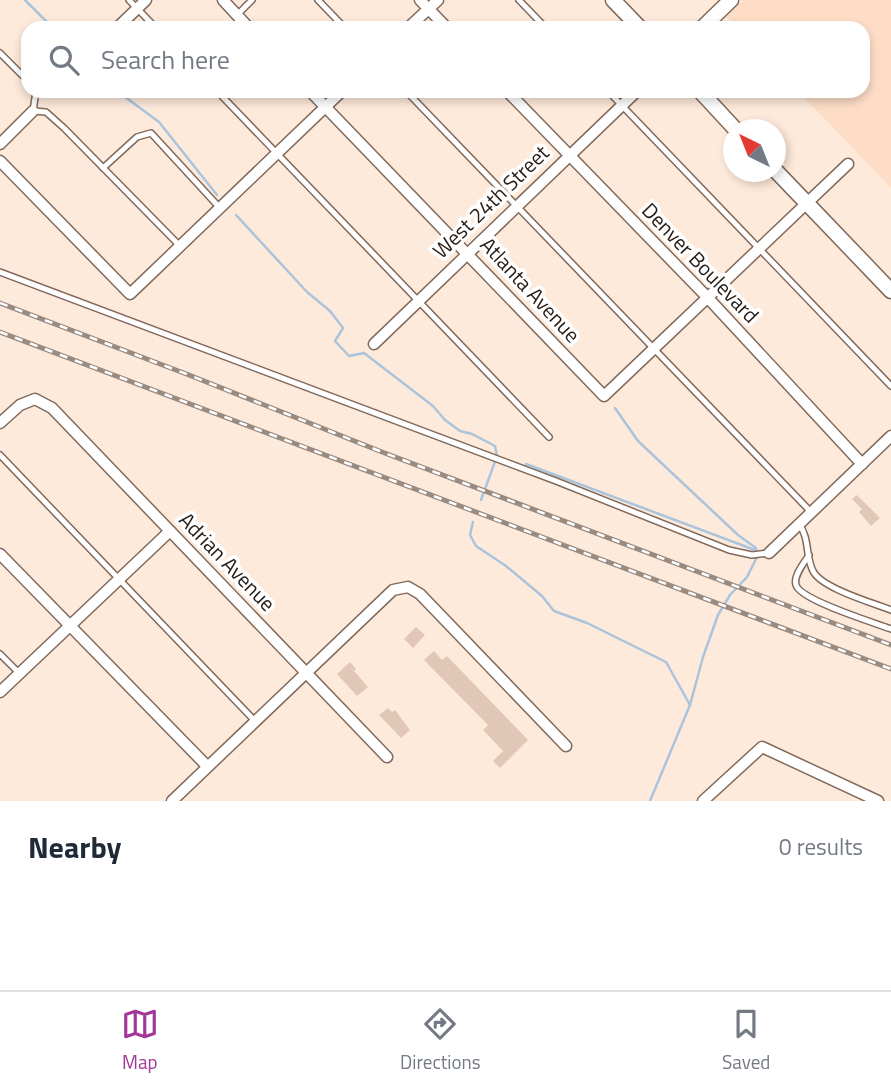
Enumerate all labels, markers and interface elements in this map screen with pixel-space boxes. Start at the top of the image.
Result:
search box [21,21,870,98]
text: Search here [101,40,230,79]
icon: search [45,41,83,79]
north arrow [723,119,786,182]
street label: West 24th Street [425,137,556,265]
street label: Denver Boulevard [635,195,767,330]
street label: Atlanta Avenue [473,229,588,349]
street label: Adrian Avenue [172,504,284,618]
text: Nearby [28,824,121,870]
text: 0 results [779,829,863,864]
tab: Map [121,1005,159,1076]
tab: Directions [400,1005,481,1076]
tab: Saved [722,1005,770,1076]

